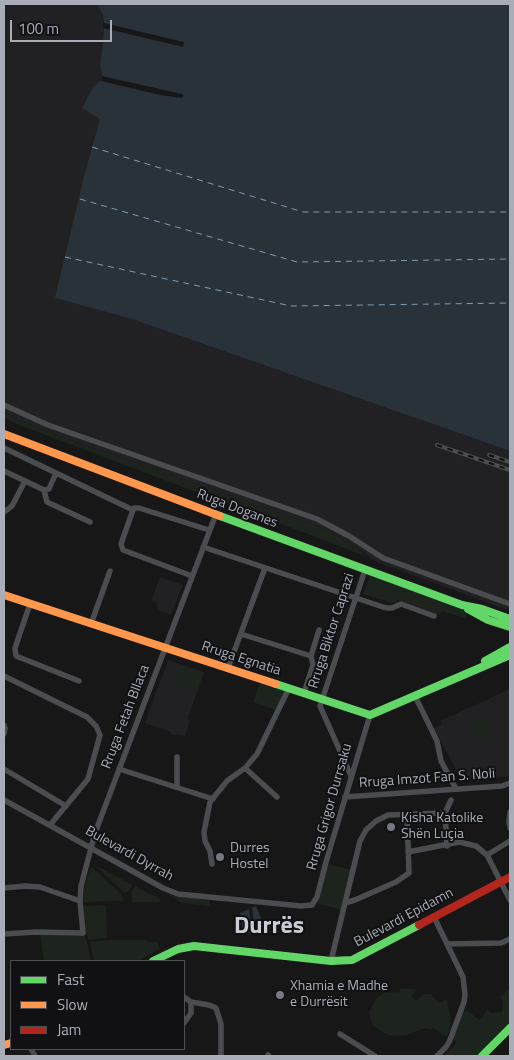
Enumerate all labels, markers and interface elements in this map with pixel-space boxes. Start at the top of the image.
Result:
scale bar [12,10,115,42]
text: 100 m [18,17,59,40]
street label: Ruga Doganes [194,486,280,532]
street label: Rruga Biktor Caprazi [305,571,359,691]
street label: Rruga Egnatia [199,638,283,680]
street label: Rruga Fetah Bllaca [98,663,154,771]
street label: Rruga Grigor Durrsaku [304,742,356,872]
street label: Rruga Imzot Fan S. Noli [358,766,496,792]
place label: Kisha Katolike Shën Luçia [401,811,483,844]
marker: Kisha Katolike Shën Luçia [385,821,397,833]
street label: Bulevardi Dyrrah [82,823,176,885]
place label: Durres Hostel [230,841,270,874]
marker: Durres Hostel [214,851,226,863]
street label: Bulevardi Epidamn [352,885,456,951]
district label: Durrës [234,913,304,941]
legend [10,960,185,1050]
text: Fast [57,968,84,991]
place label: Xhamia e Madhe e Durrësit [290,979,388,1012]
marker: Xhamia e Madhe e Durrësit [274,989,286,1001]
text: Slow [57,993,88,1016]
text: Jam [57,1018,81,1041]

